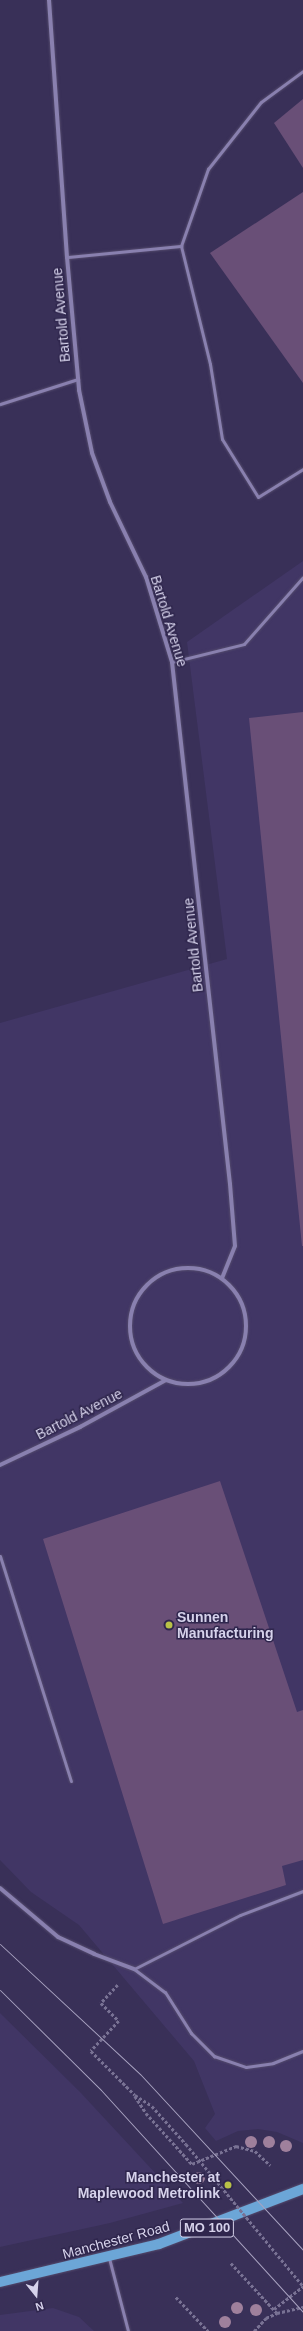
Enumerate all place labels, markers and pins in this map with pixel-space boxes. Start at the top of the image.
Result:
place label: Sunnen Manufacturing [177,1609,273,1642]
marker: Sunnen Manufacturing [164,1620,174,1630]
place label: Manchester at Maplewood Metrolink [78,2169,220,2202]
marker: Manchester at Maplewood Metrolink [223,2180,233,2190]

